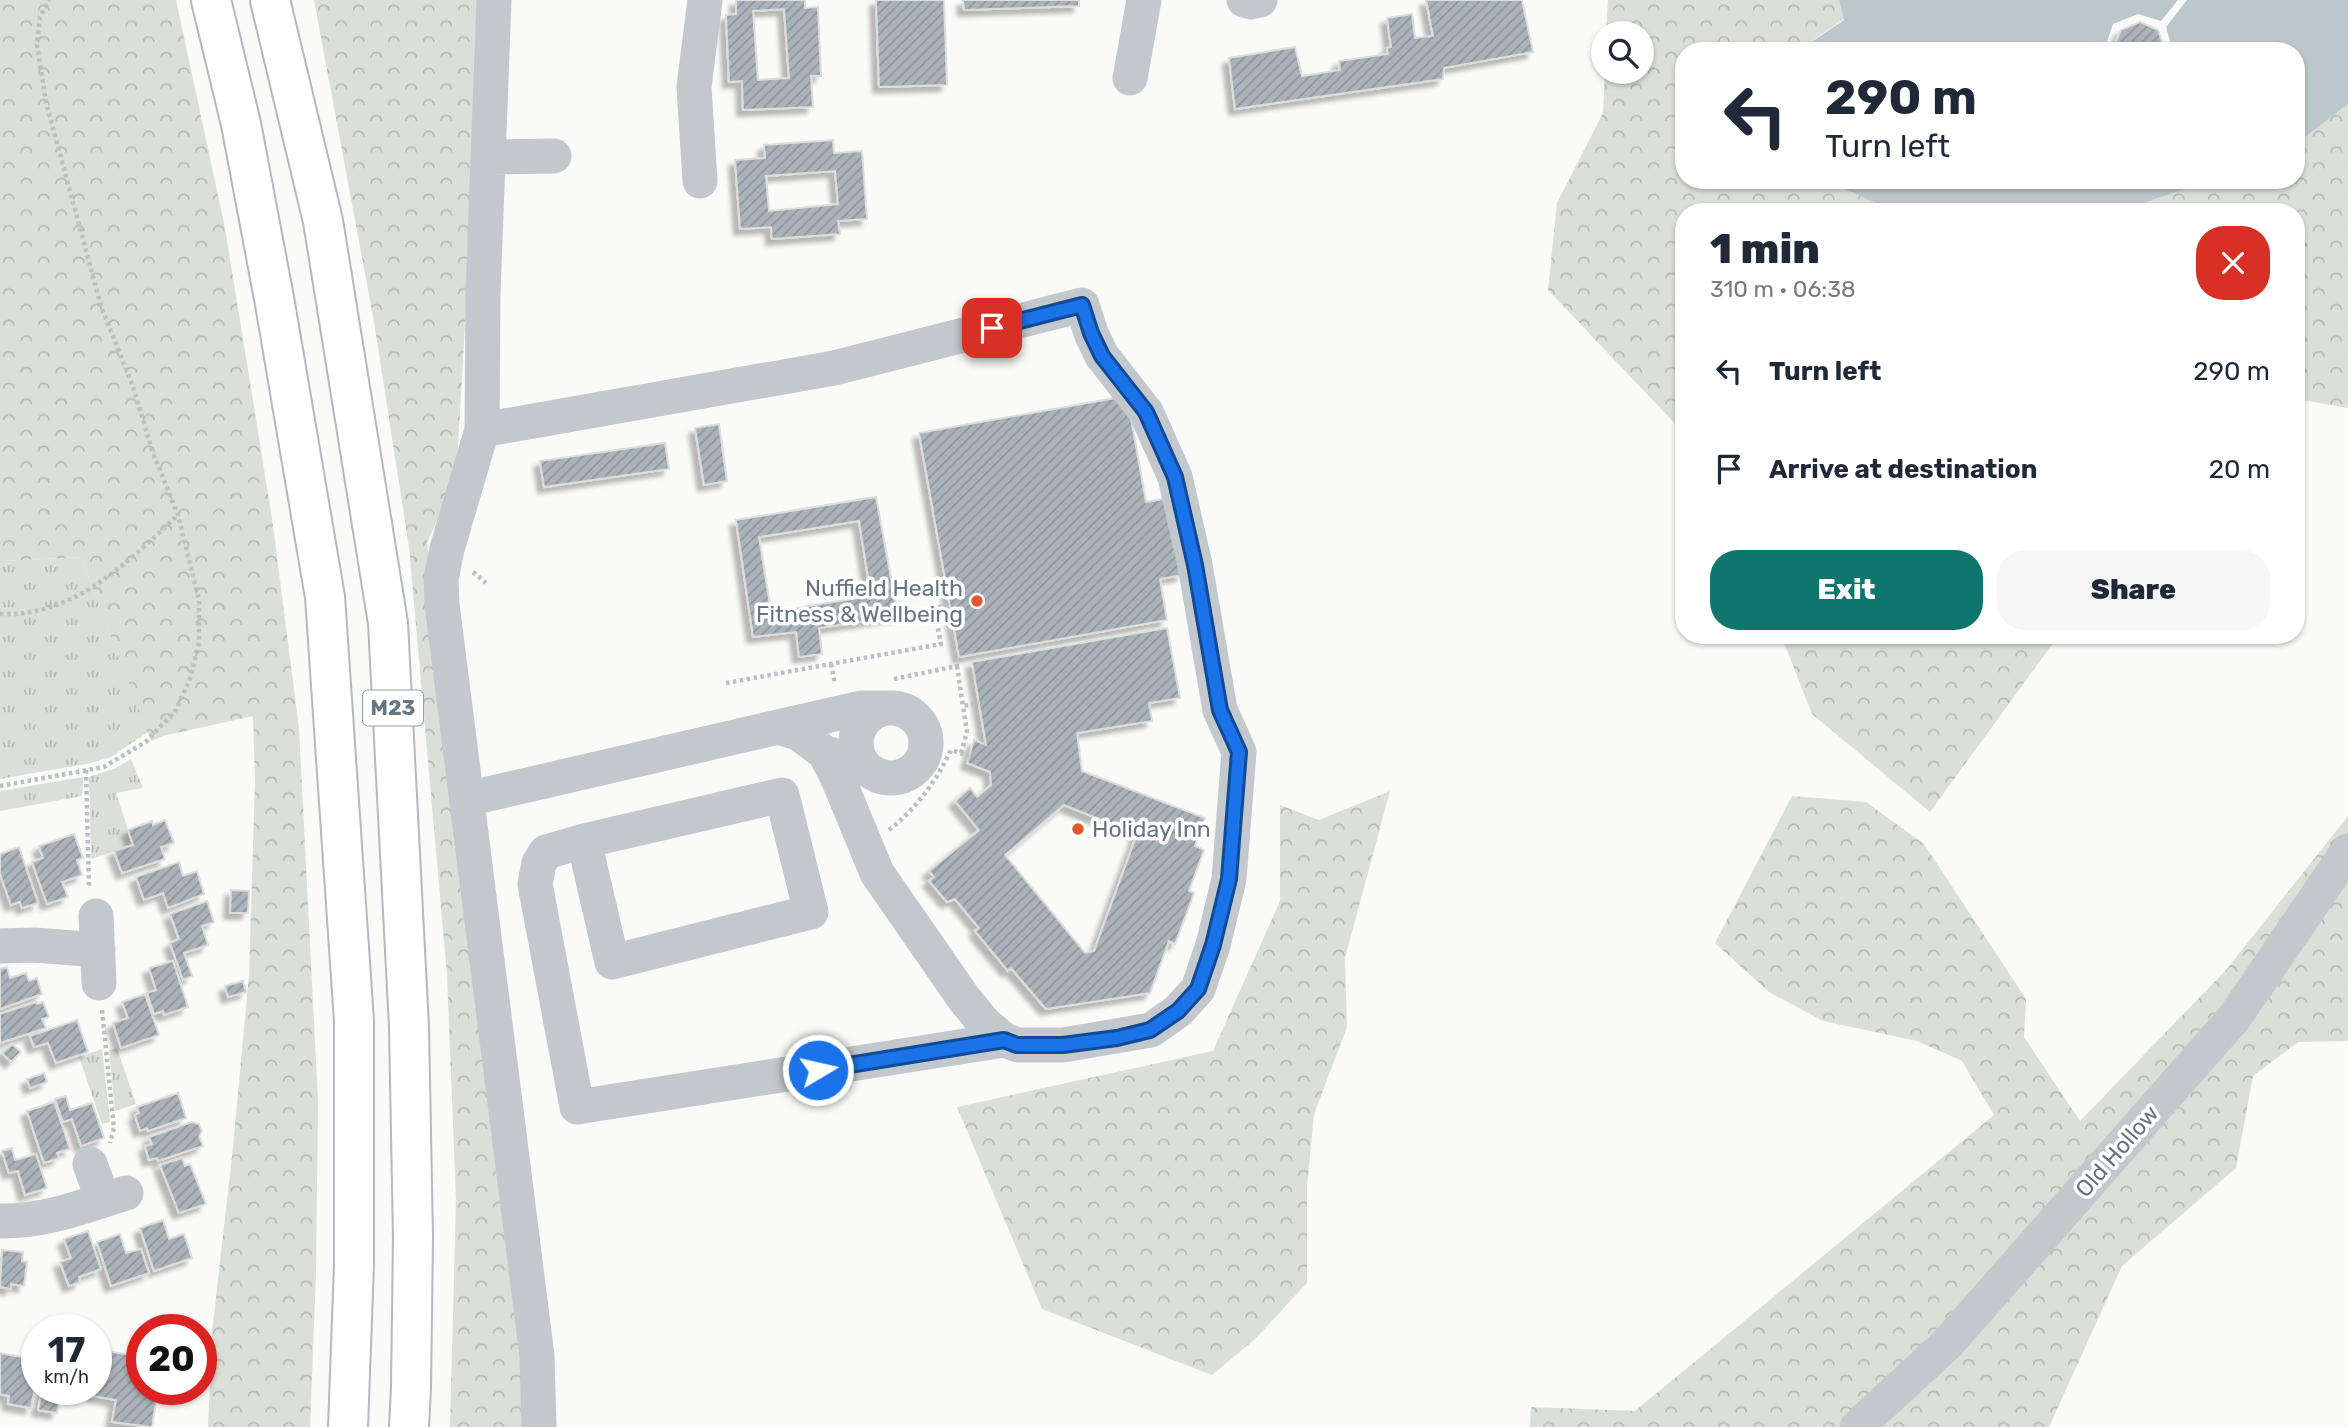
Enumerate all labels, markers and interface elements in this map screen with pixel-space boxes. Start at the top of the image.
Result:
map controls [1591,21,1654,84]
button: search [1591,21,1654,84]
text: 290 m [1825,68,1977,126]
icon: left [1710,70,1801,161]
text: Turn left [1825,127,1950,165]
text: 1 min [1710,224,1820,274]
button: close [2196,226,2270,300]
text: 310 m · 06:38 [1710,275,1856,303]
pin [962,298,1022,358]
icon: arrive [973,309,1011,347]
icon: left [1710,352,1748,390]
text: Turn left [1769,356,1881,387]
text: 290 m [2193,356,2270,387]
icon: arrive [1710,450,1748,488]
text: Arrive at destination [1769,454,2037,485]
text: 20 m [2209,454,2270,485]
button: Exit [1710,550,1983,630]
button: Share [1997,550,2270,630]
place label: Nuffield Health Fitness & Wellbeing [756,574,963,628]
marker: Nuffield Health Fitness & Wellbeing [969,593,985,609]
road number: M23 [363,690,423,726]
place label: Holiday Inn [1092,815,1211,843]
marker: Holiday Inn [1070,821,1086,837]
position arrow [781,1033,855,1107]
street label: Old Hollow [2069,1099,2165,1203]
speed limit sign: 20 [126,1314,217,1405]
text: 17 [48,1329,85,1371]
text: km/h [44,1366,89,1388]

